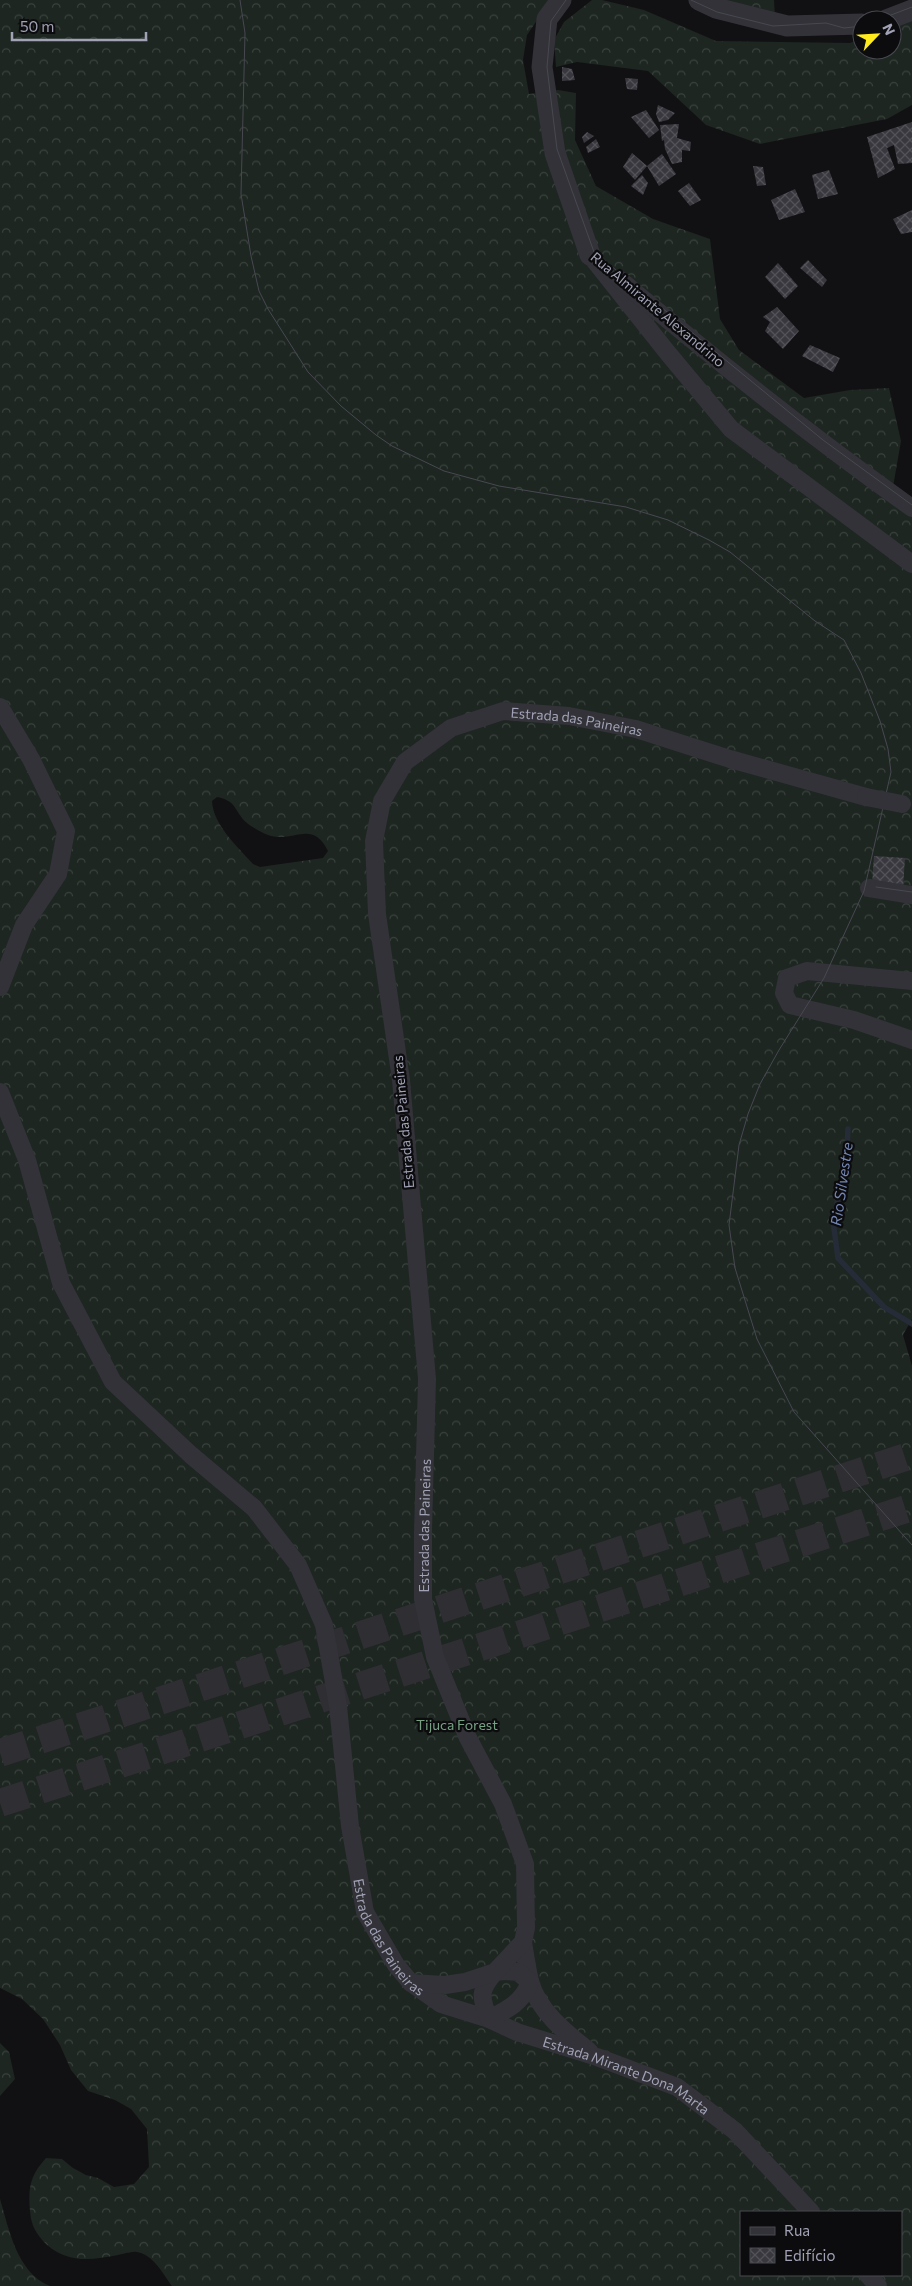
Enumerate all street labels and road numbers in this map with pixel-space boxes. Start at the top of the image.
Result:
street label: Rua Almirante Alexandrino [588,248,728,370]
street label: Estrada das Paineiras [510,703,645,739]
street label: Estrada das Paineiras [389,1055,417,1189]
street label: Estrada das Paineiras [414,1459,433,1592]
street label: Estrada das Paineiras [351,1877,428,1998]
street label: Estrada Mirante Dona Marta [541,2032,713,2118]

